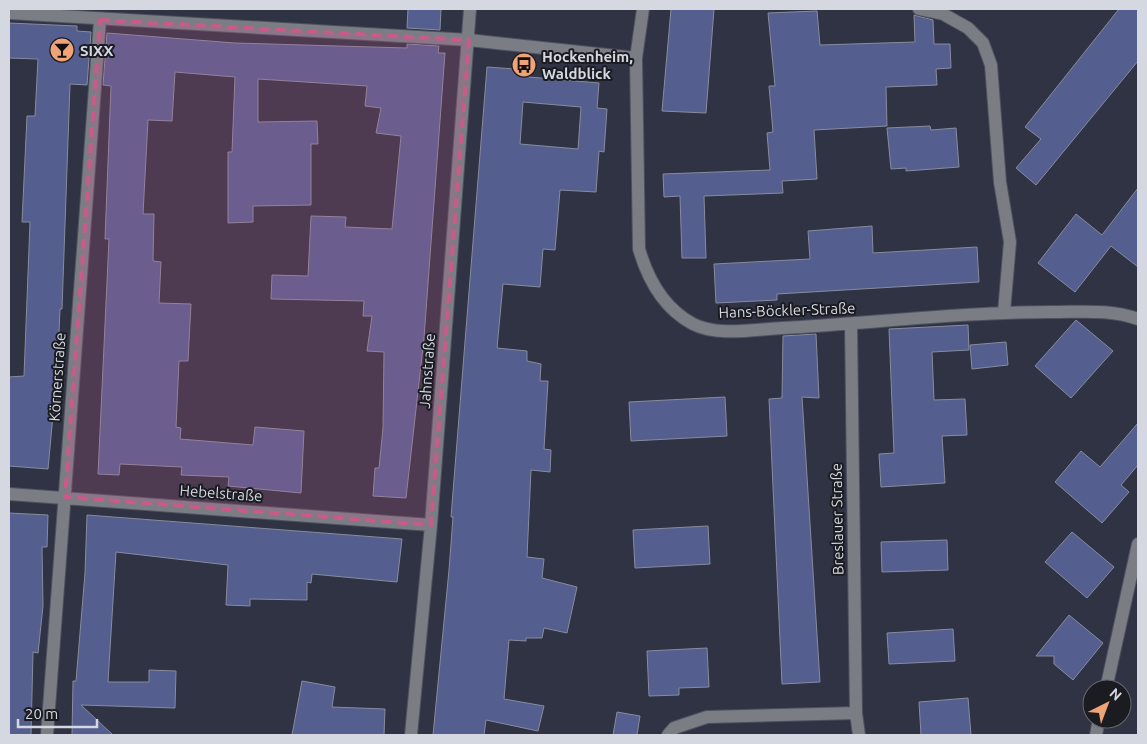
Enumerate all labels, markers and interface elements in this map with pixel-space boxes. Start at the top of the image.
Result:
bar icon: SIXX [49,37,75,63]
place label: SIXX [80,42,113,59]
place label: Hockenheim, Waldblick [542,48,633,82]
bus stop icon: Hockenheim, Waldblick [511,52,537,78]
street label: Hans-Böckler-Straße [718,299,856,321]
street label: Körnerstraße [45,332,69,422]
street label: Jahnstraße [416,333,438,409]
street label: Breslauer Straße [828,463,846,575]
street label: Hebelstraße [179,482,263,504]
north arrow [1082,679,1132,729]
text: N [1106,685,1125,704]
scale bar [18,696,96,728]
text: 20 m [25,705,58,722]

